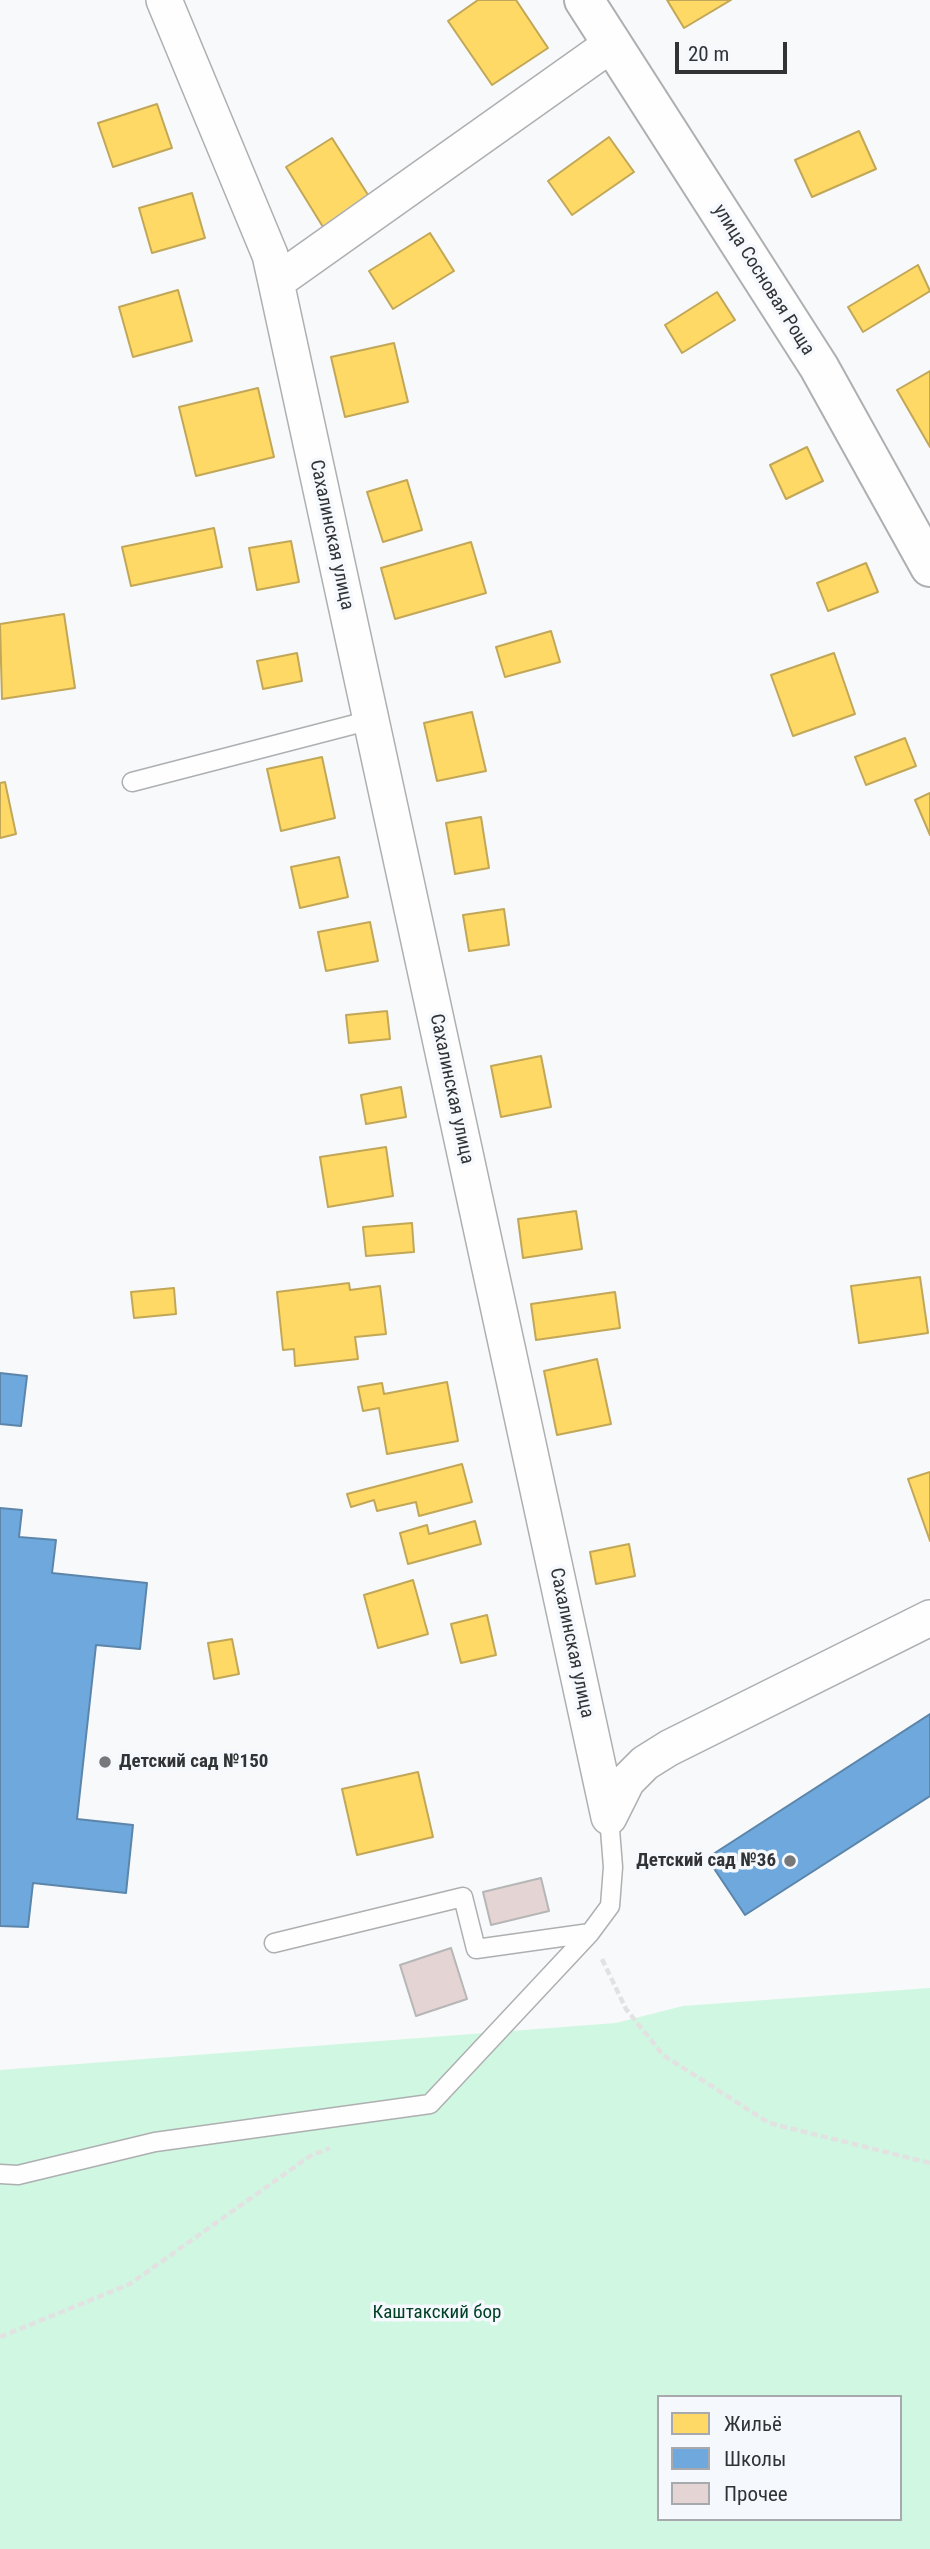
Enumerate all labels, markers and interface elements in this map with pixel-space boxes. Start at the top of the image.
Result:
scale bar [678,28,790,72]
text: 20 m [688,42,729,66]
street label: улица Сосновая Роща [707,200,819,360]
street label: Сахалинская улица [304,458,358,612]
street label: Сахалинская улица [424,1012,478,1166]
street label: Сахалинская улица [544,1566,598,1720]
place label: Детский сад №150 [119,1751,268,1773]
marker: Детский сад №150 [97,1754,113,1770]
place label: Детский сад №36 [636,1850,776,1872]
marker: Детский сад №36 [782,1853,798,1869]
park label: Каштакский бор [373,2302,501,2324]
legend [657,2395,902,2521]
text: Жильё [724,2412,782,2436]
text: Школы [724,2447,786,2471]
text: Прочее [724,2482,788,2506]

